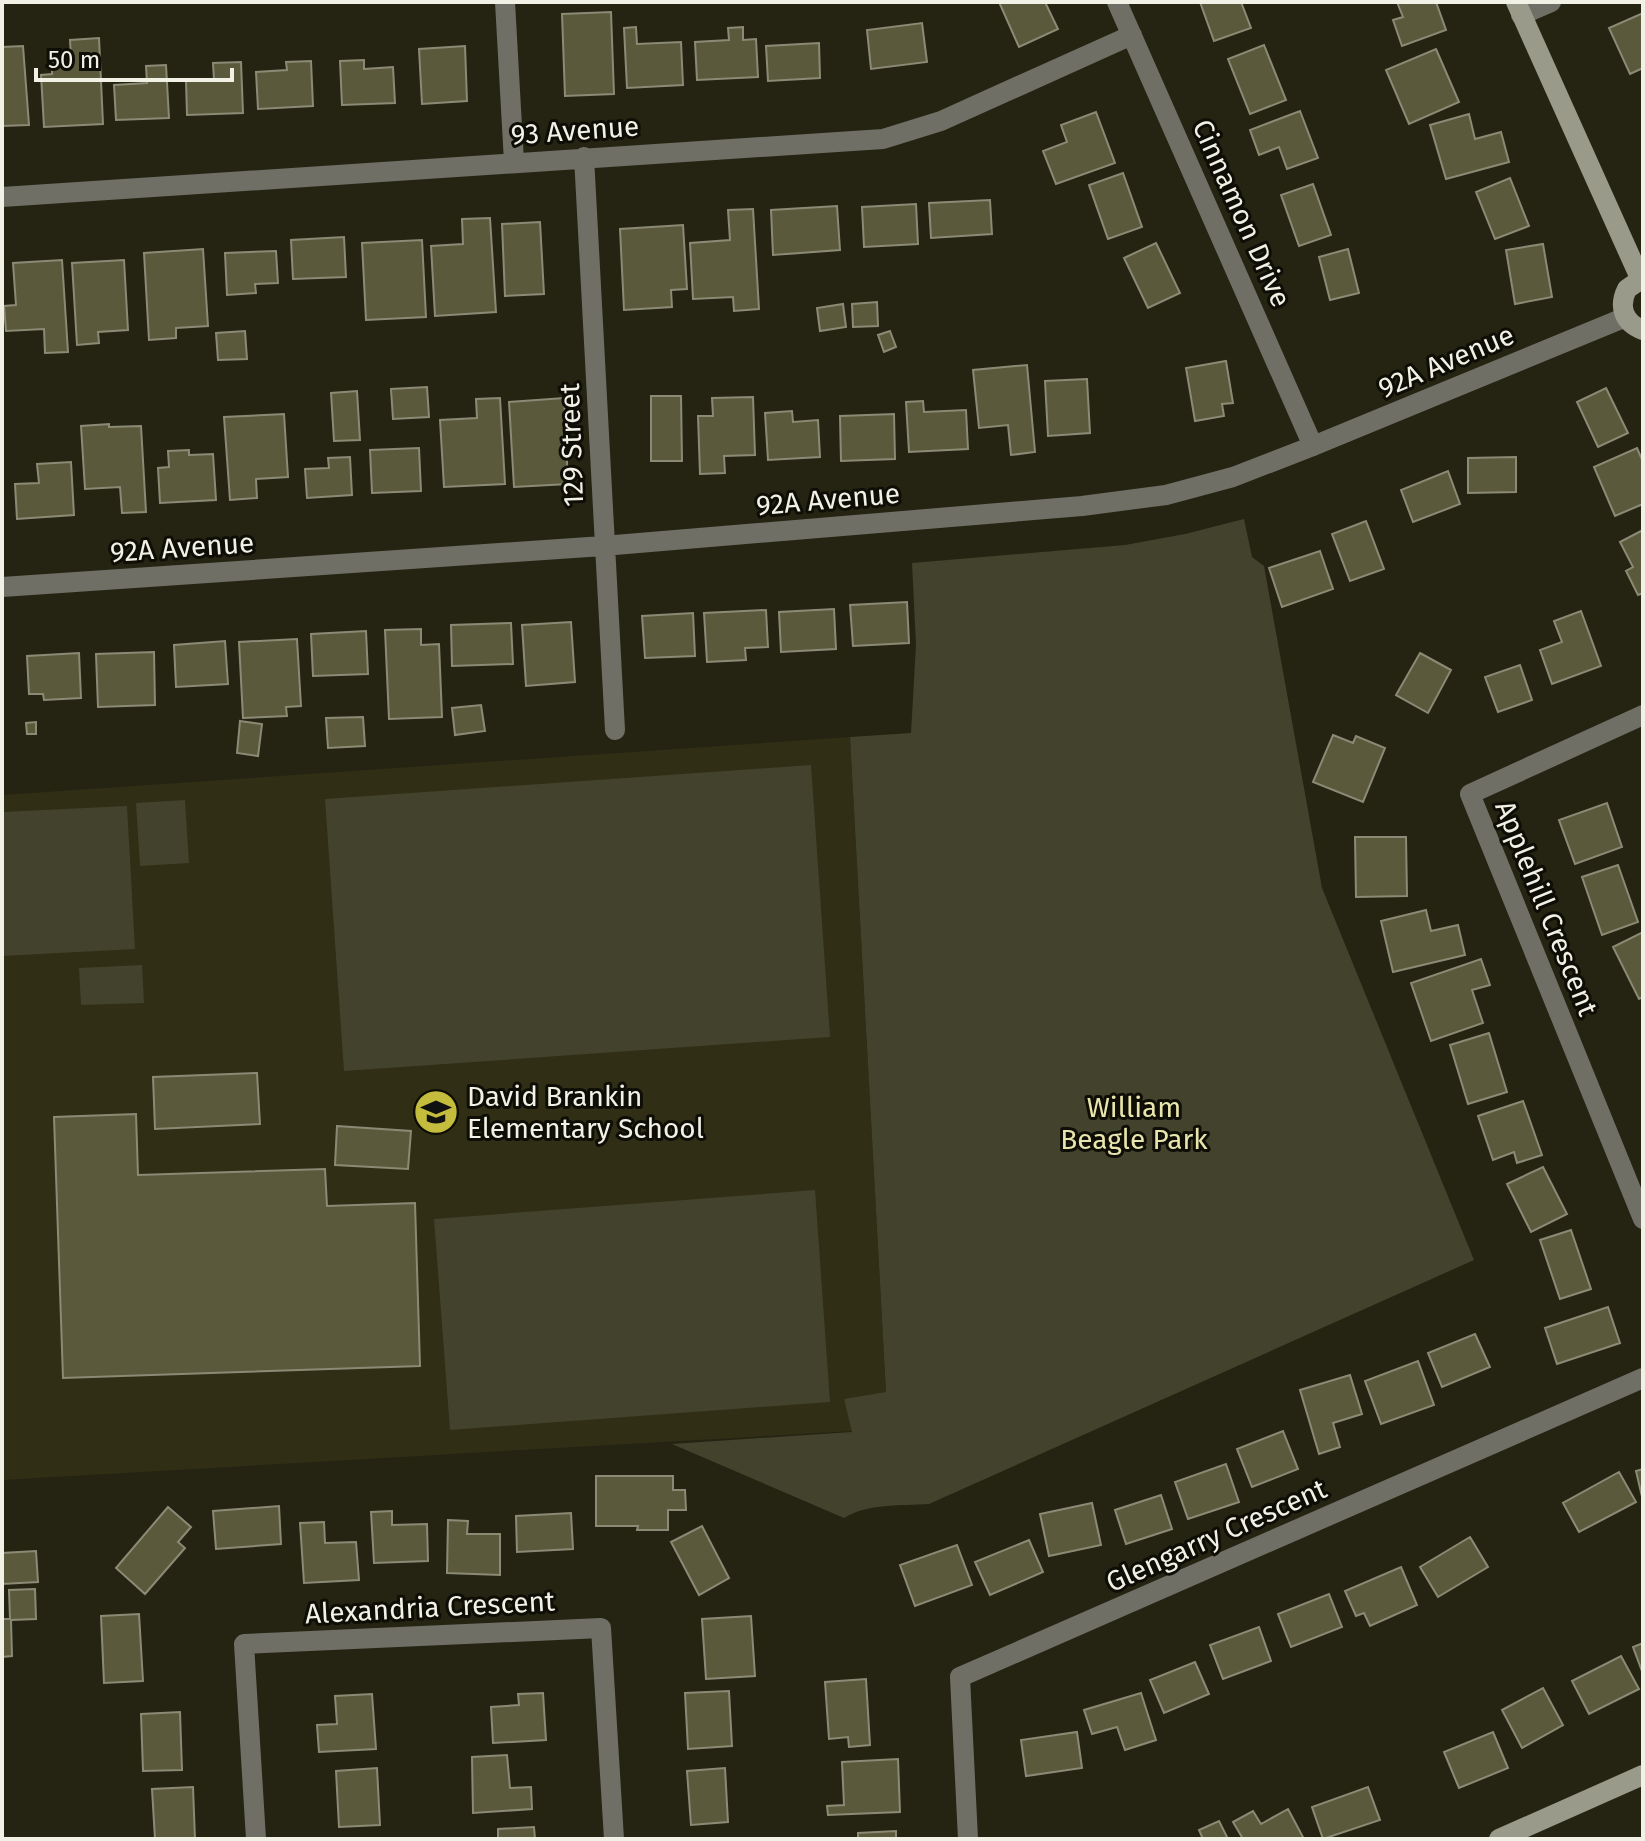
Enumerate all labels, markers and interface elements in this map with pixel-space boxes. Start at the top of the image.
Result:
scale bar [36,32,232,82]
text: 50 m [48,46,100,74]
street label: 93 Avenue [510,110,640,151]
street label: Cinnamon Drive [1185,114,1298,312]
street label: 92A Avenue [1373,318,1519,405]
street label: 129 Street [553,382,590,507]
street label: 92A Avenue [755,477,901,522]
street label: 92A Avenue [109,526,255,569]
street label: Applehill Crescent [1488,796,1605,1021]
place label: David Brankin Elementary School [467,1080,704,1145]
school or university icon: David Brankin Elementary School [412,1088,460,1136]
park label: William Beagle Park [1060,1091,1208,1156]
street label: Glengarry Crescent [1101,1472,1332,1599]
street label: Alexandria Crescent [304,1584,557,1631]

